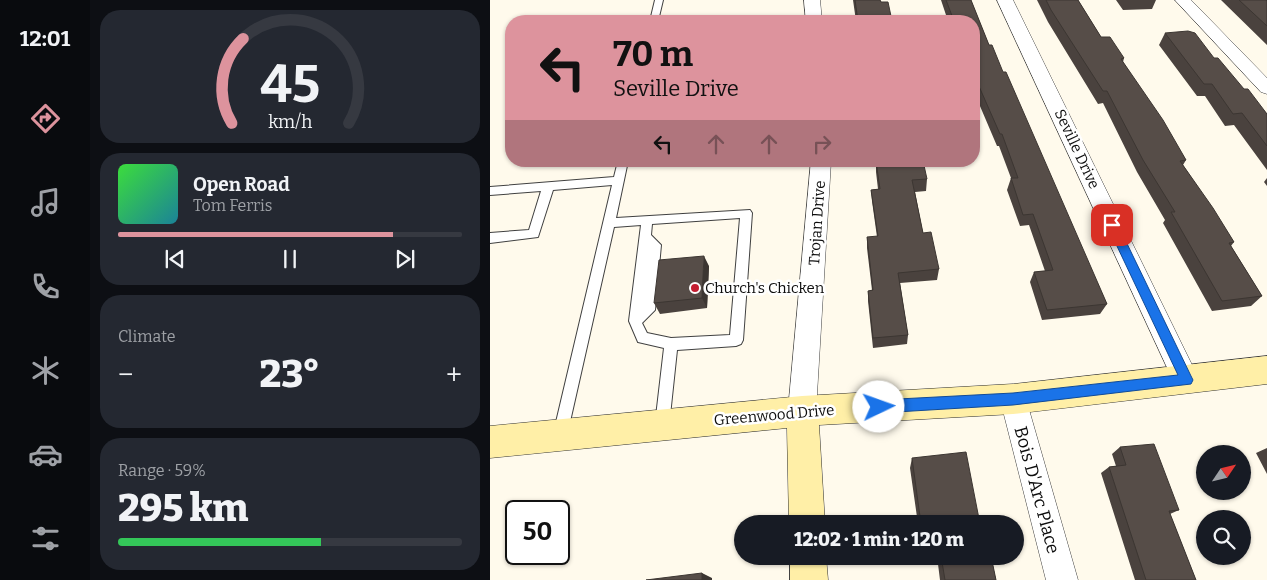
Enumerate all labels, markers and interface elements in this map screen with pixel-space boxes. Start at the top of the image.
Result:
text: 12:01 [20,25,70,52]
text: 70 m [613,33,693,75]
icon: left [530,35,595,100]
text: 45 [260,53,320,116]
text: Seville Drive [613,75,739,102]
icon: directions [28,101,63,136]
street label: Seville Drive [1051,106,1103,192]
text: km/h [268,111,312,133]
icon: left [649,130,677,158]
icon: ahead [702,130,730,158]
icon: ahead [755,130,783,158]
icon: right [808,130,836,158]
text: Open Road [193,173,290,196]
street label: Trojan Drive [805,180,829,266]
icon: music [28,185,63,220]
text: Tom Ferris [193,196,272,215]
pin [1091,204,1133,246]
icon: arrive [1098,211,1126,239]
icon: previous [161,245,189,273]
icon: pause [276,245,304,273]
icon: next [391,245,419,273]
icon: phone [28,269,63,304]
place label: Church's Chicken [705,279,825,297]
marker: Church's Chicken [689,282,701,294]
text: Climate [118,327,176,346]
text: 23° [260,351,320,397]
icon: climate [28,353,63,388]
text: − [118,358,133,391]
text: + [446,358,462,391]
position arrow [852,380,904,432]
street label: Greenwood Drive [713,401,835,429]
street label: Bois D'Arc Place [1009,424,1065,556]
icon: car [28,437,63,472]
north arrow [1196,445,1251,500]
map controls [1196,445,1251,565]
text: Range · 59% [118,461,206,480]
text: 295 km [118,485,249,531]
speed limit sign: 50 [505,500,570,565]
button: search [1196,510,1251,565]
icon: filters [28,521,63,556]
text: 12:02 · 1 min · 120 m [794,528,964,551]

